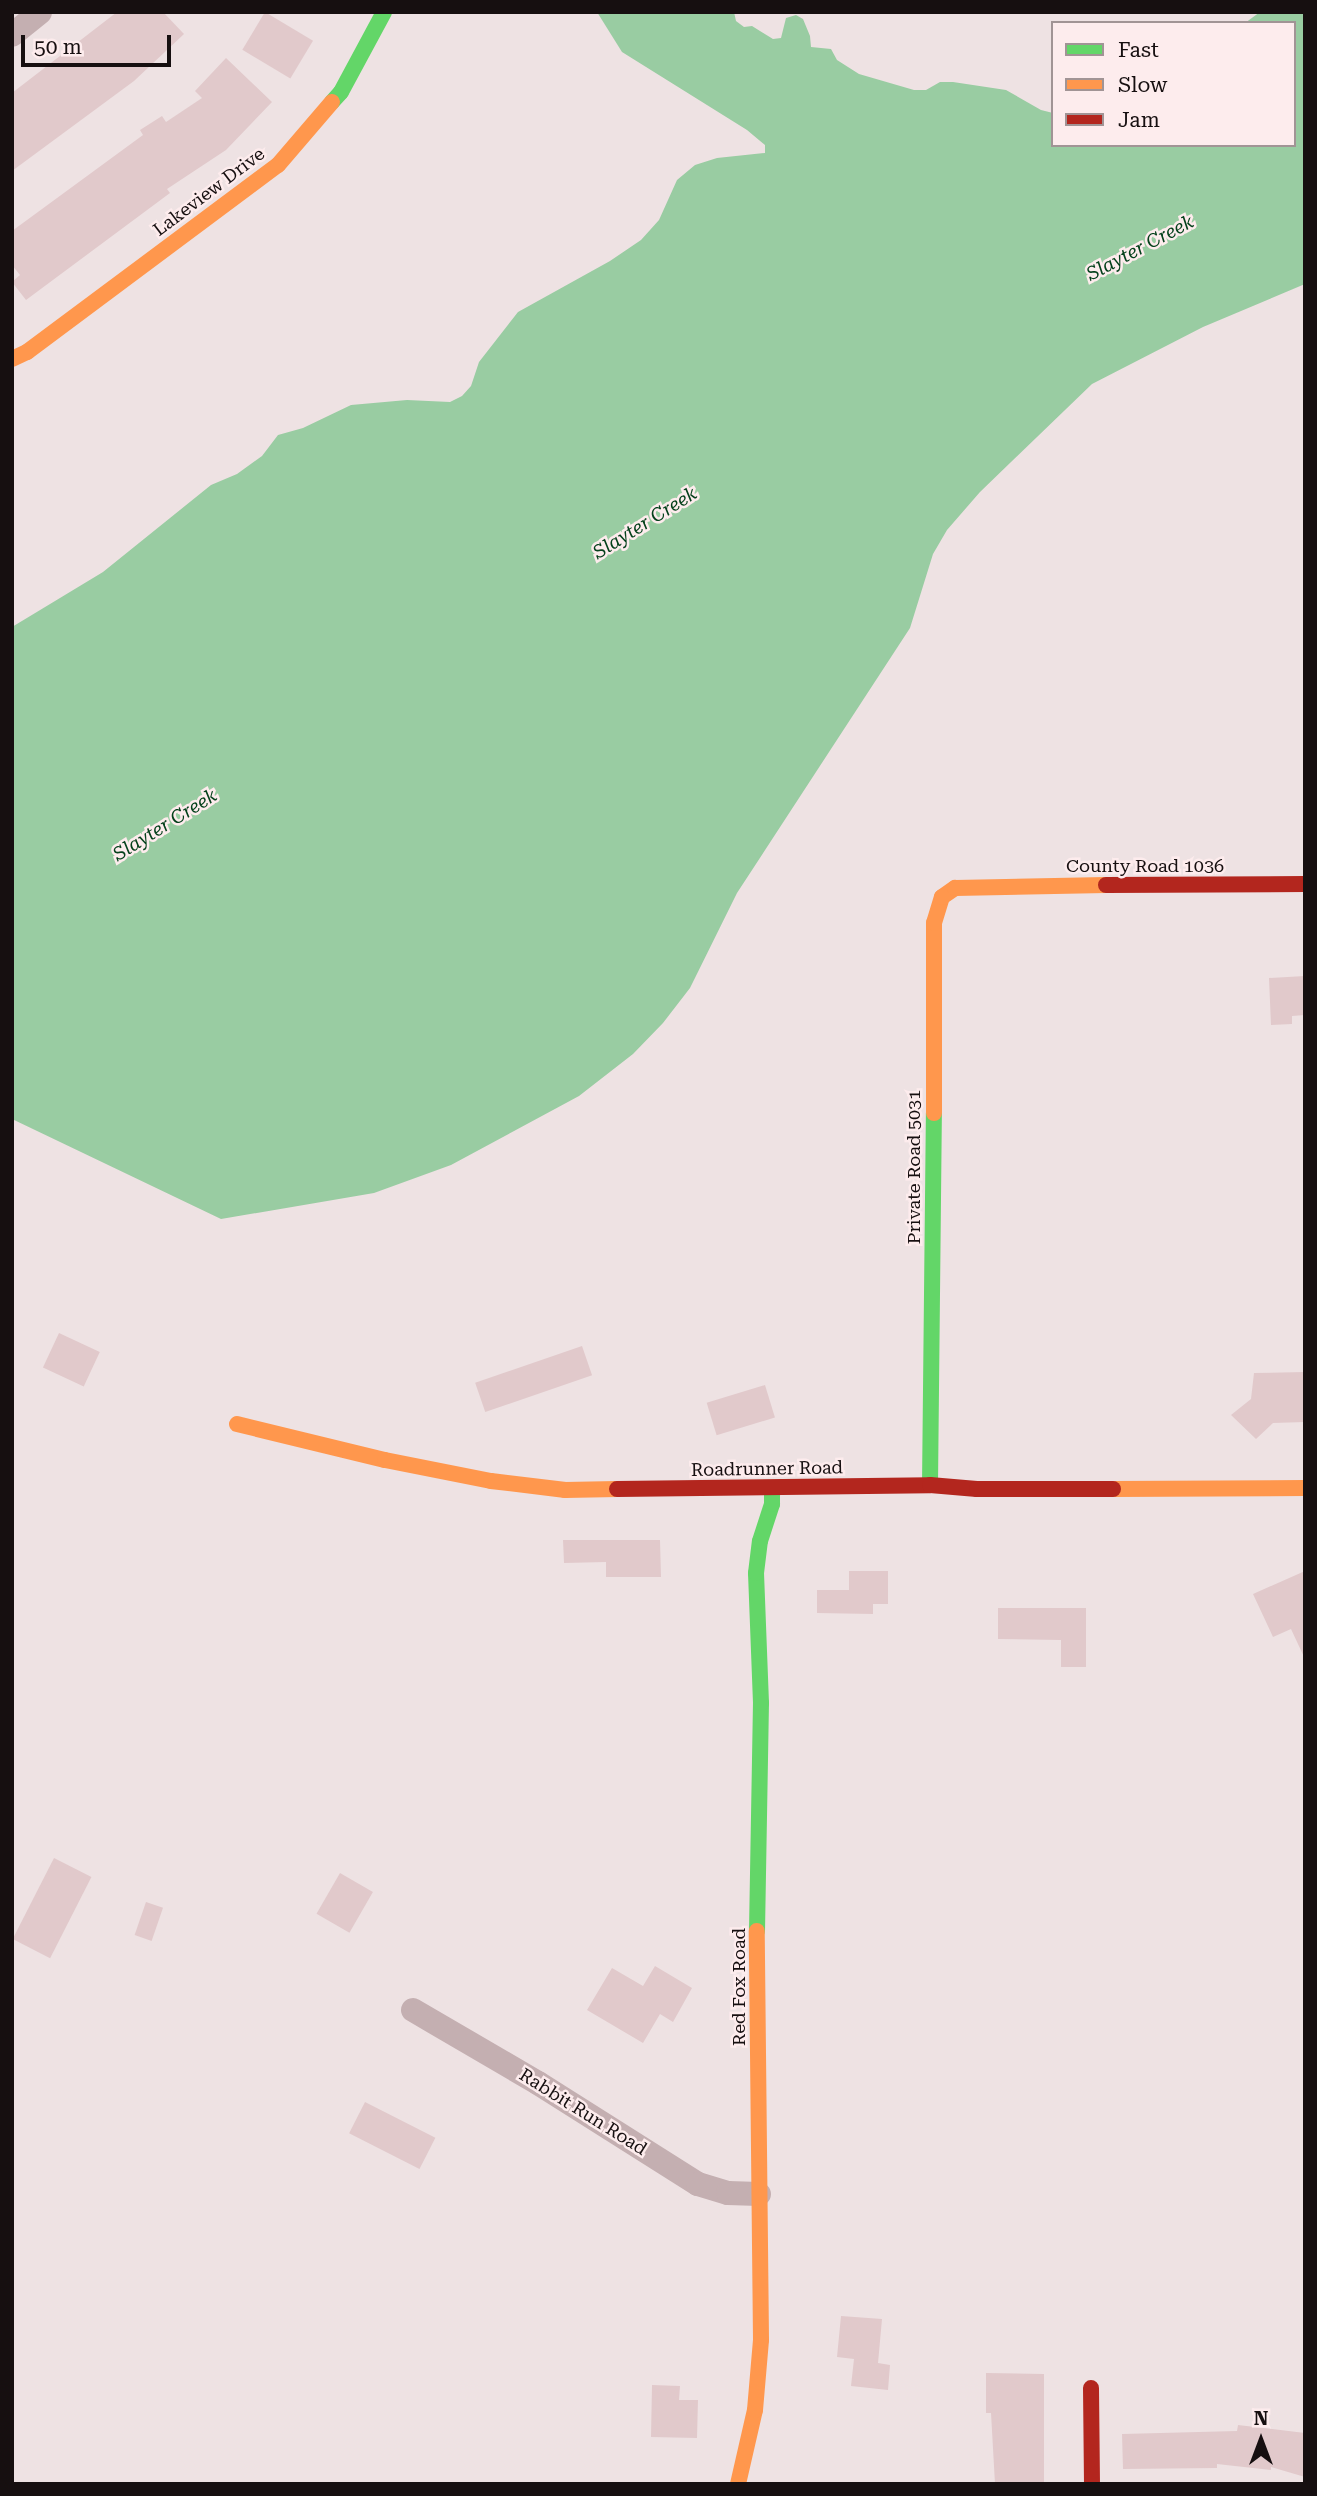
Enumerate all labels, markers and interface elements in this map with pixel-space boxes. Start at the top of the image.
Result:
scale bar [24,21,175,65]
legend [1051,21,1296,147]
text: 50 m [34,35,82,59]
text: Fast [1118,38,1159,62]
text: Slow [1118,73,1167,97]
text: Jam [1118,108,1160,132]
street label: Lakeview Drive [149,143,269,241]
water label: Slayter Creek [1082,210,1198,286]
water label: Slayter Creek [589,482,701,564]
water label: Slayter Creek [109,784,221,866]
street label: County Road 1036 [1066,855,1224,877]
street label: Private Road 5031 [903,1090,925,1244]
street label: Roadrunner Road [691,1457,843,1481]
street label: Red Fox Road [728,1928,750,2046]
street label: Rabbit Run Road [515,2064,651,2160]
north arrow [1226,2405,1296,2475]
text: N [1254,2407,1268,2430]

